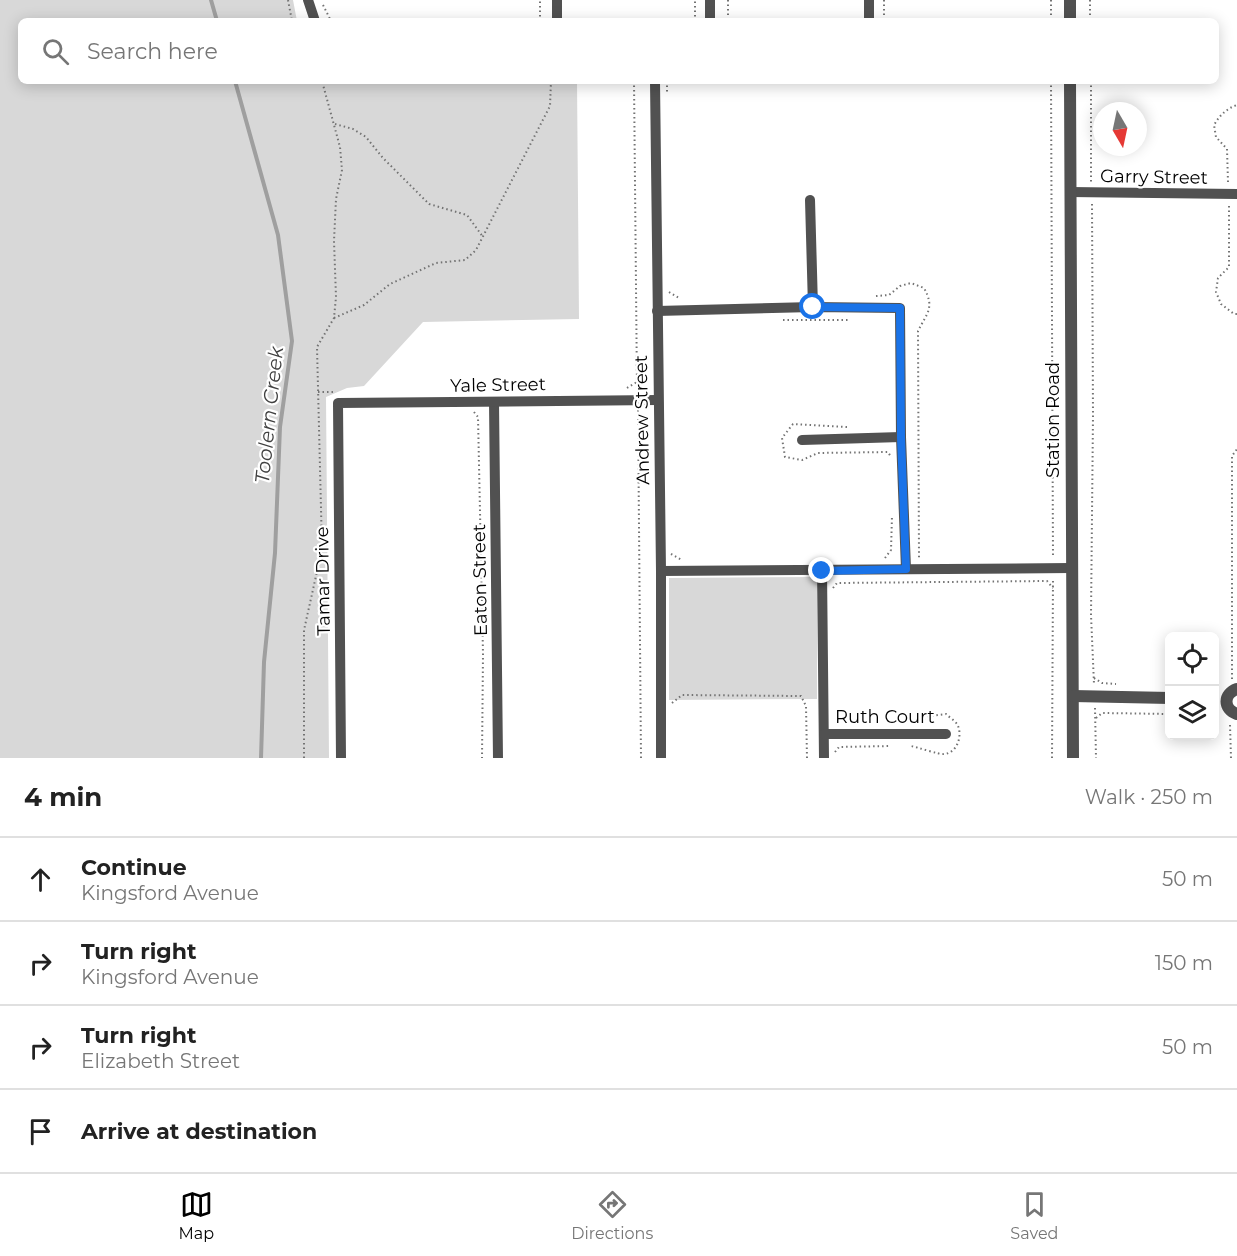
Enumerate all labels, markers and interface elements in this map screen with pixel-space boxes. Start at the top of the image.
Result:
search box [18,18,1219,84]
icon: search [39,35,72,68]
text: Search here [87,38,218,65]
north arrow [1093,102,1147,156]
street label: Garry Street [1100,165,1208,189]
route start [799,293,825,319]
water label: Toolern Creek [250,344,288,485]
street label: Andrew Street [630,355,654,485]
street label: Station Road [1042,362,1064,478]
street label: Yale Street [450,373,546,397]
street label: Eaton Street [468,524,492,636]
street label: Tamar Drive [311,526,335,636]
route end [808,557,834,583]
map controls [1165,632,1219,740]
button: locate [1165,632,1219,686]
button: layers [1165,686,1219,740]
street label: Ruth Court [835,706,935,728]
text: 4 min [24,781,102,813]
text: Walk · 250 m [1085,785,1213,809]
text: Continue [81,854,187,881]
icon: ahead [24,863,57,896]
text: 50 m [1162,867,1213,891]
text: Kingsford Avenue [81,881,259,905]
text: Turn right [81,938,196,965]
icon: right [24,947,57,980]
text: 150 m [1155,951,1213,975]
text: Kingsford Avenue [81,965,259,989]
text: Turn right [81,1022,196,1049]
icon: right [24,1031,57,1064]
text: 50 m [1162,1035,1213,1059]
text: Elizabeth Street [81,1049,240,1073]
icon: arrive [24,1115,57,1148]
text: Arrive at destination [81,1118,317,1145]
tab: Map [179,1188,214,1243]
tab: Directions [571,1188,653,1243]
tab: Saved [1010,1188,1058,1243]

